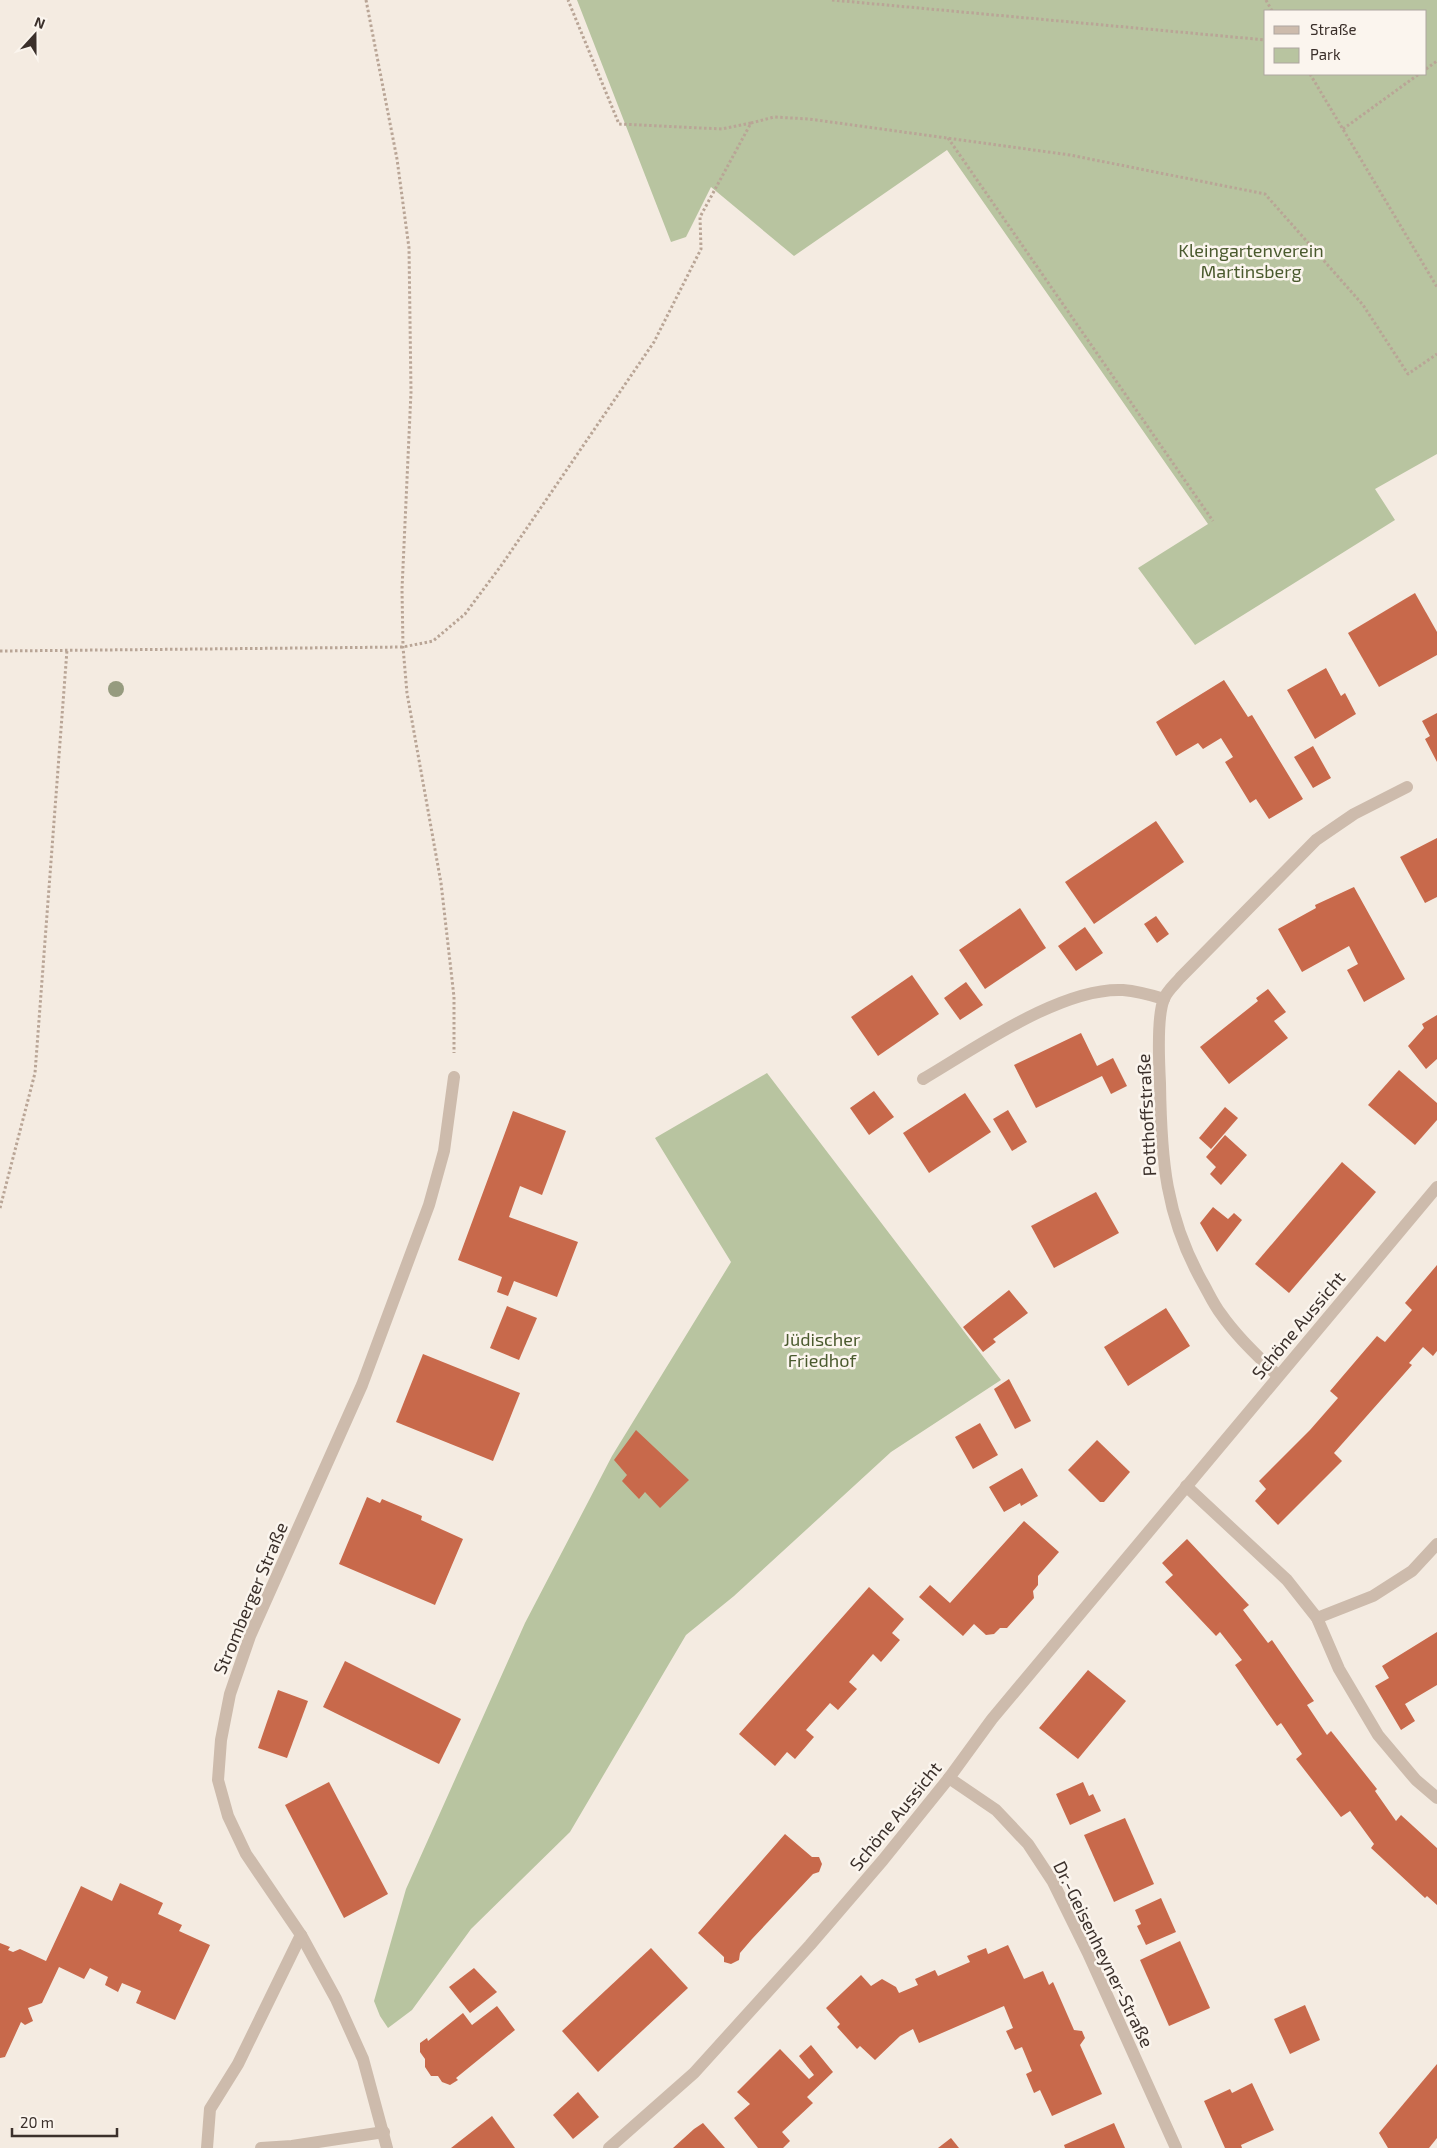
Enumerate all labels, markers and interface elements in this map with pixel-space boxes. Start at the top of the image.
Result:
north arrow [10,10,60,60]
legend [1264,10,1427,75]
text: N [32,13,48,32]
text: Straße [1310,20,1356,38]
text: Park [1310,45,1341,63]
park label: Kleingartenverein Martinsberg [1178,239,1324,282]
street label: Potthoffstraße [1132,1053,1160,1177]
street label: Schöne Aussicht [1247,1267,1349,1383]
park label: Jüdischer Friedhof [784,1328,860,1371]
street label: Stromberger Straße [208,1519,292,1677]
street label: Schöne Aussicht [844,1757,946,1875]
street label: Dr.-Geisenheyner-Straße [1049,1857,1159,2051]
scale bar [12,2106,118,2138]
text: 20 m [20,2113,54,2131]

